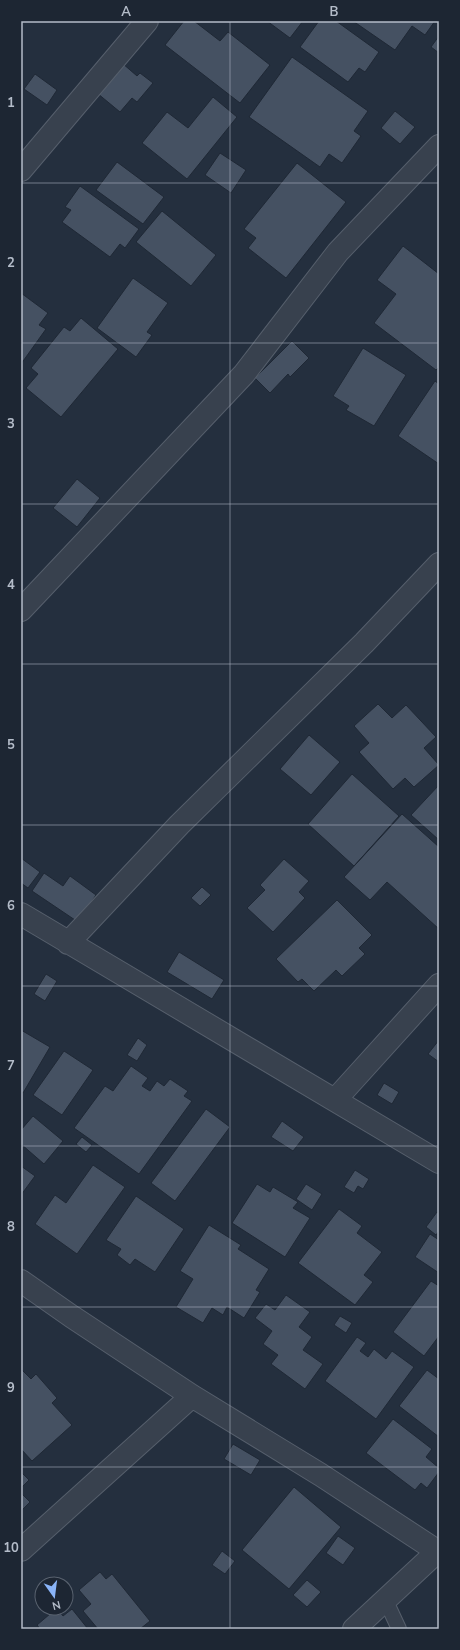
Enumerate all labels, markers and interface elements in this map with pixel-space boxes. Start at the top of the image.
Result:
text: A [121,3,131,21]
text: B [330,3,339,21]
text: 1 [7,94,15,112]
text: 2 [7,254,15,272]
text: 3 [7,415,15,433]
text: 4 [7,576,15,594]
text: 5 [7,736,15,754]
text: 6 [7,897,15,915]
text: 7 [7,1057,15,1075]
text: 8 [7,1218,15,1236]
text: 9 [7,1379,15,1397]
text: 10 [3,1539,19,1557]
north arrow [34,1576,74,1616]
text: N [50,1597,62,1613]

